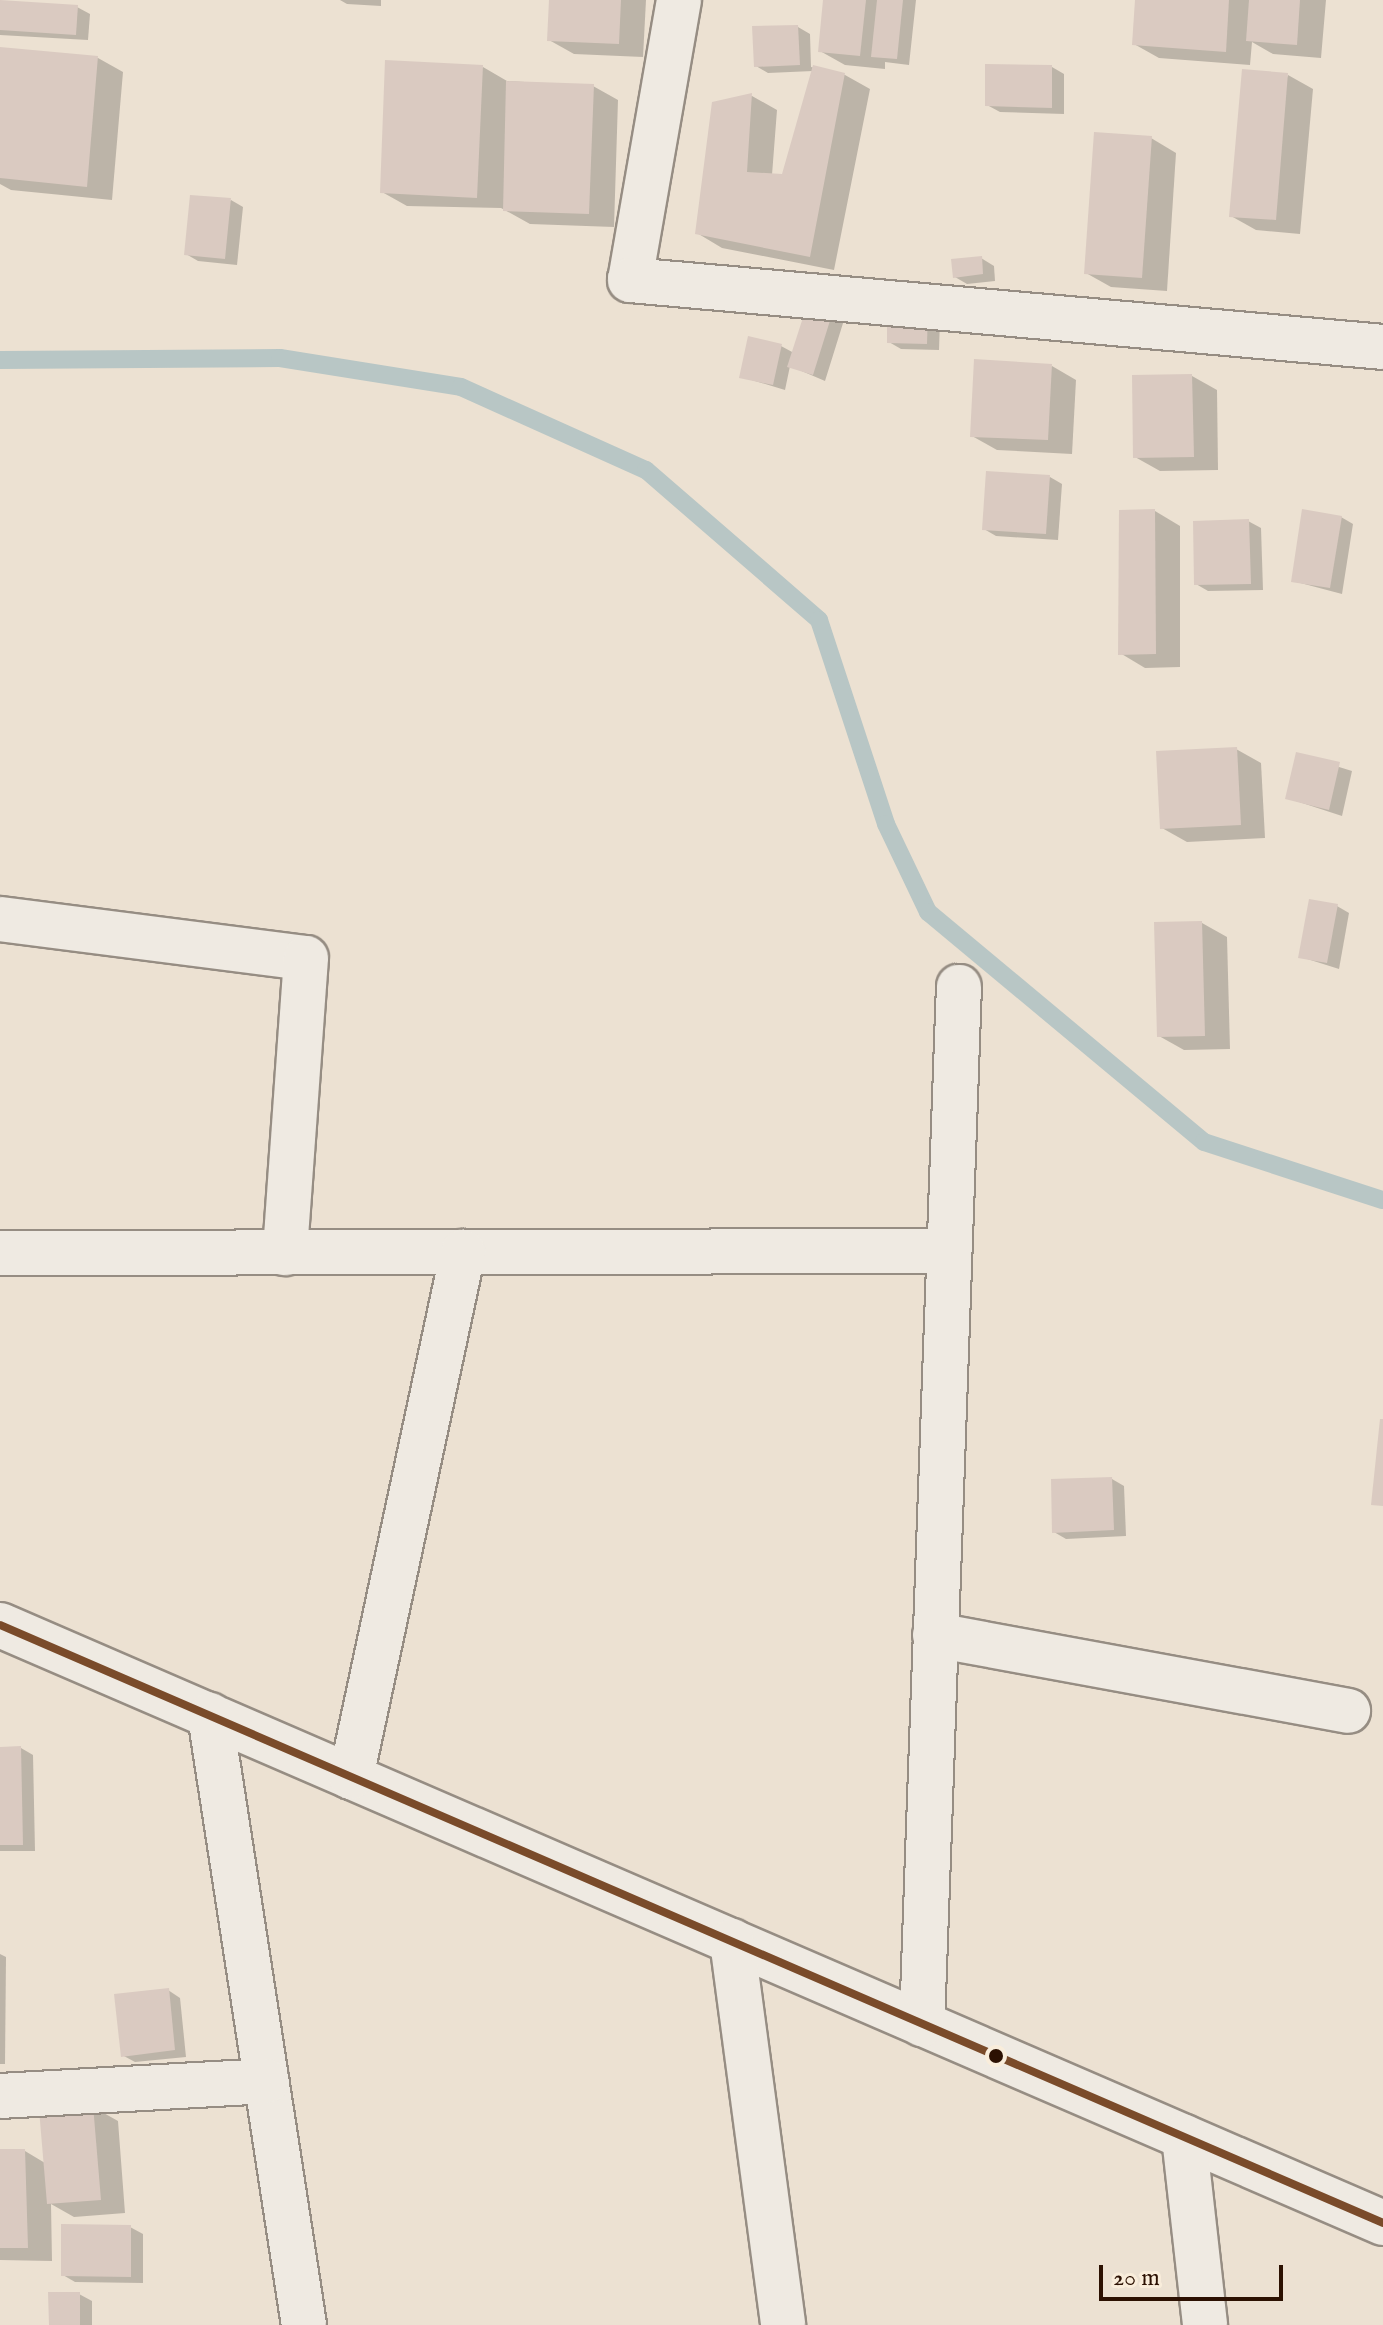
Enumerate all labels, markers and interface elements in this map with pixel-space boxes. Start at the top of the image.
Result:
unlabelled marker [988,2048,1004,2064]
scale bar [1103,2249,1287,2299]
text: 20 m [1113,2263,1160,2294]

